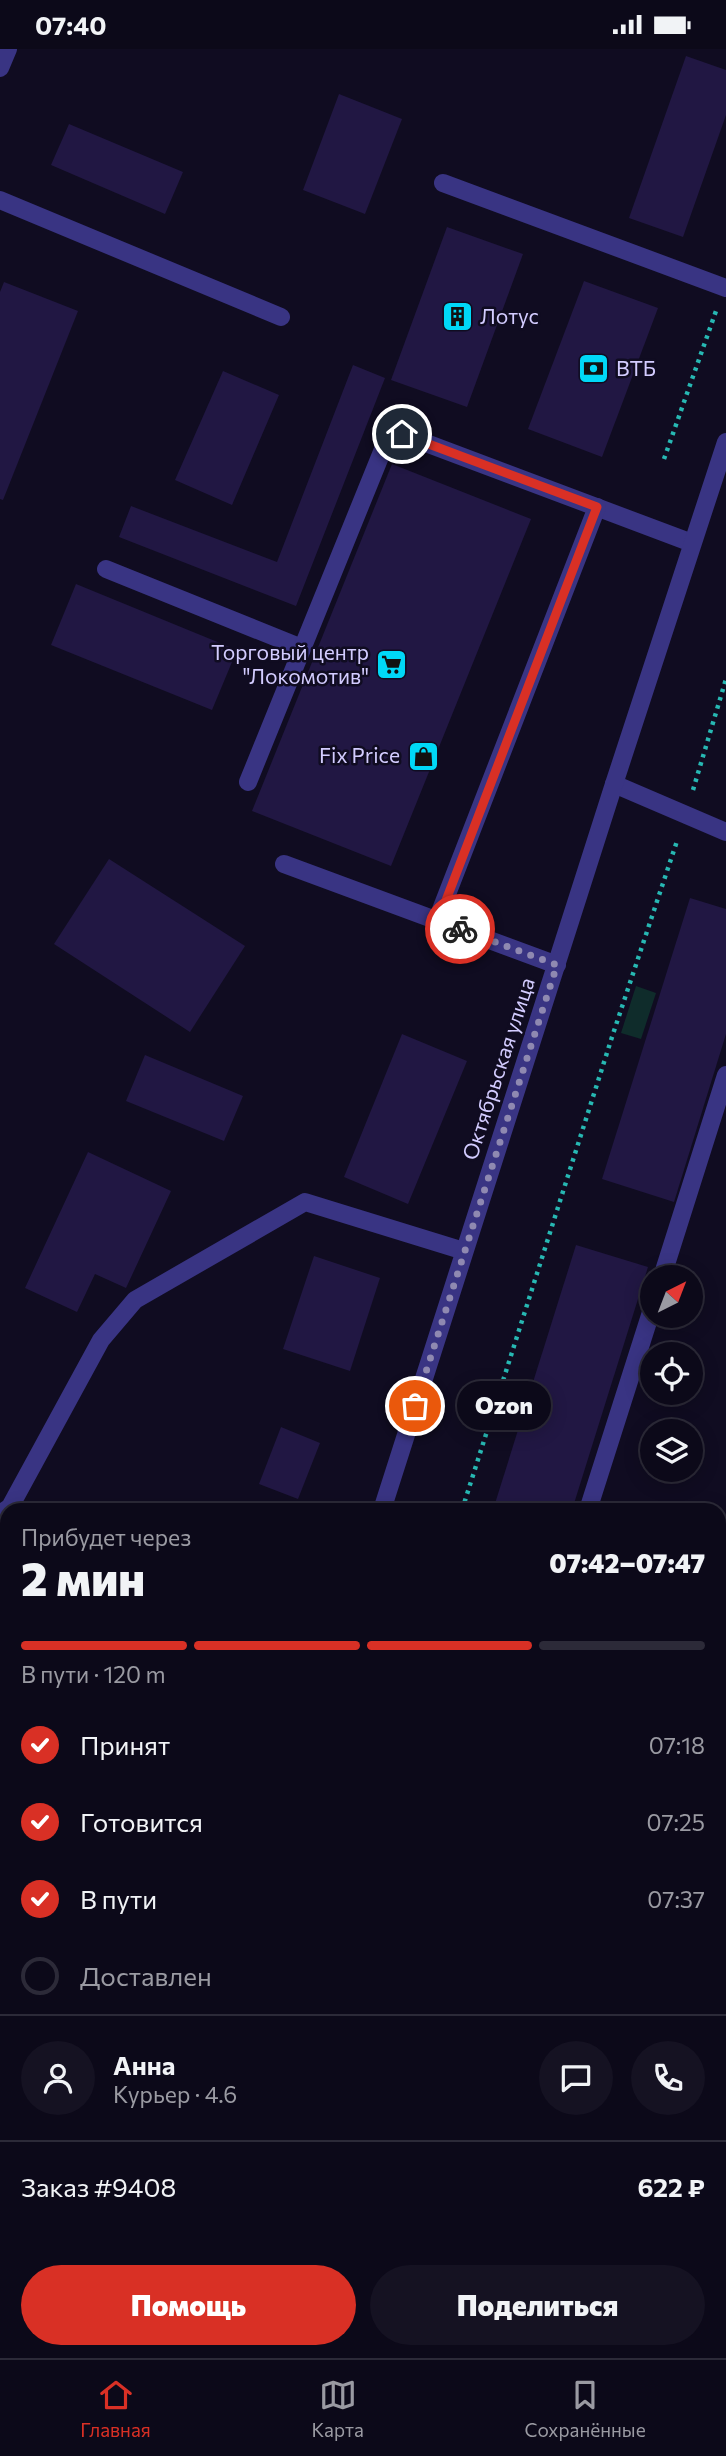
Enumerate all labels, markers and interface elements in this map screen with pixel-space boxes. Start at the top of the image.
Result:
text: 07:40 [35,9,106,40]
building icon: Лотус [440,300,474,334]
place label: Лотус [480,303,539,328]
bank icon: ВТБ [576,352,610,386]
place label: ВТБ [616,355,656,380]
pin [372,404,432,464]
icon: home [383,415,421,453]
place label: Торговый центр "Локомотив" [211,639,369,688]
supermarket icon: Торговый центр "Локомотив" [375,648,409,682]
shop icon: Fix Price [406,739,440,773]
place label: Fix Price [319,742,400,767]
courier [425,894,495,964]
icon: bike [441,910,479,948]
street label: Октябрьская улица [456,974,539,1163]
north arrow [640,1265,704,1328]
map controls [640,1265,703,1482]
button: locate [640,1342,703,1405]
pin [385,1376,445,1436]
callout: Ozon [457,1381,552,1431]
icon: bag [396,1387,434,1425]
text: Ozon [475,1391,533,1419]
button: layers [640,1419,703,1482]
text: Прибудет через [21,1523,191,1551]
text: 07:42–07:47 [549,1547,705,1578]
text: 2 мин [21,1549,145,1605]
text: В пути · 120 m [21,1660,166,1688]
icon: check [21,1726,59,1764]
text: Принят [80,1729,170,1760]
text: 07:18 [649,1731,705,1759]
icon: check [21,1803,59,1841]
text: Готовится [80,1806,203,1837]
text: 07:25 [647,1808,705,1836]
icon: check [21,1880,59,1918]
text: В пути [80,1883,157,1914]
text: 07:37 [647,1885,705,1913]
text: Доставлен [80,1960,212,1991]
button: person [21,2041,95,2115]
button: chat [539,2041,613,2115]
button: phone [631,2041,705,2115]
text: Анна [113,2049,175,2080]
text: Курьер · 4.6 [113,2080,237,2108]
text: Заказ #9408 [21,2171,176,2202]
text: 622 ₽ [637,2171,705,2202]
button: Помощь [21,2265,356,2345]
button: Поделиться [370,2265,705,2345]
tab: Главная [80,2376,151,2441]
tab: Карта [311,2376,364,2441]
tab: Сохранённые [524,2376,646,2441]

